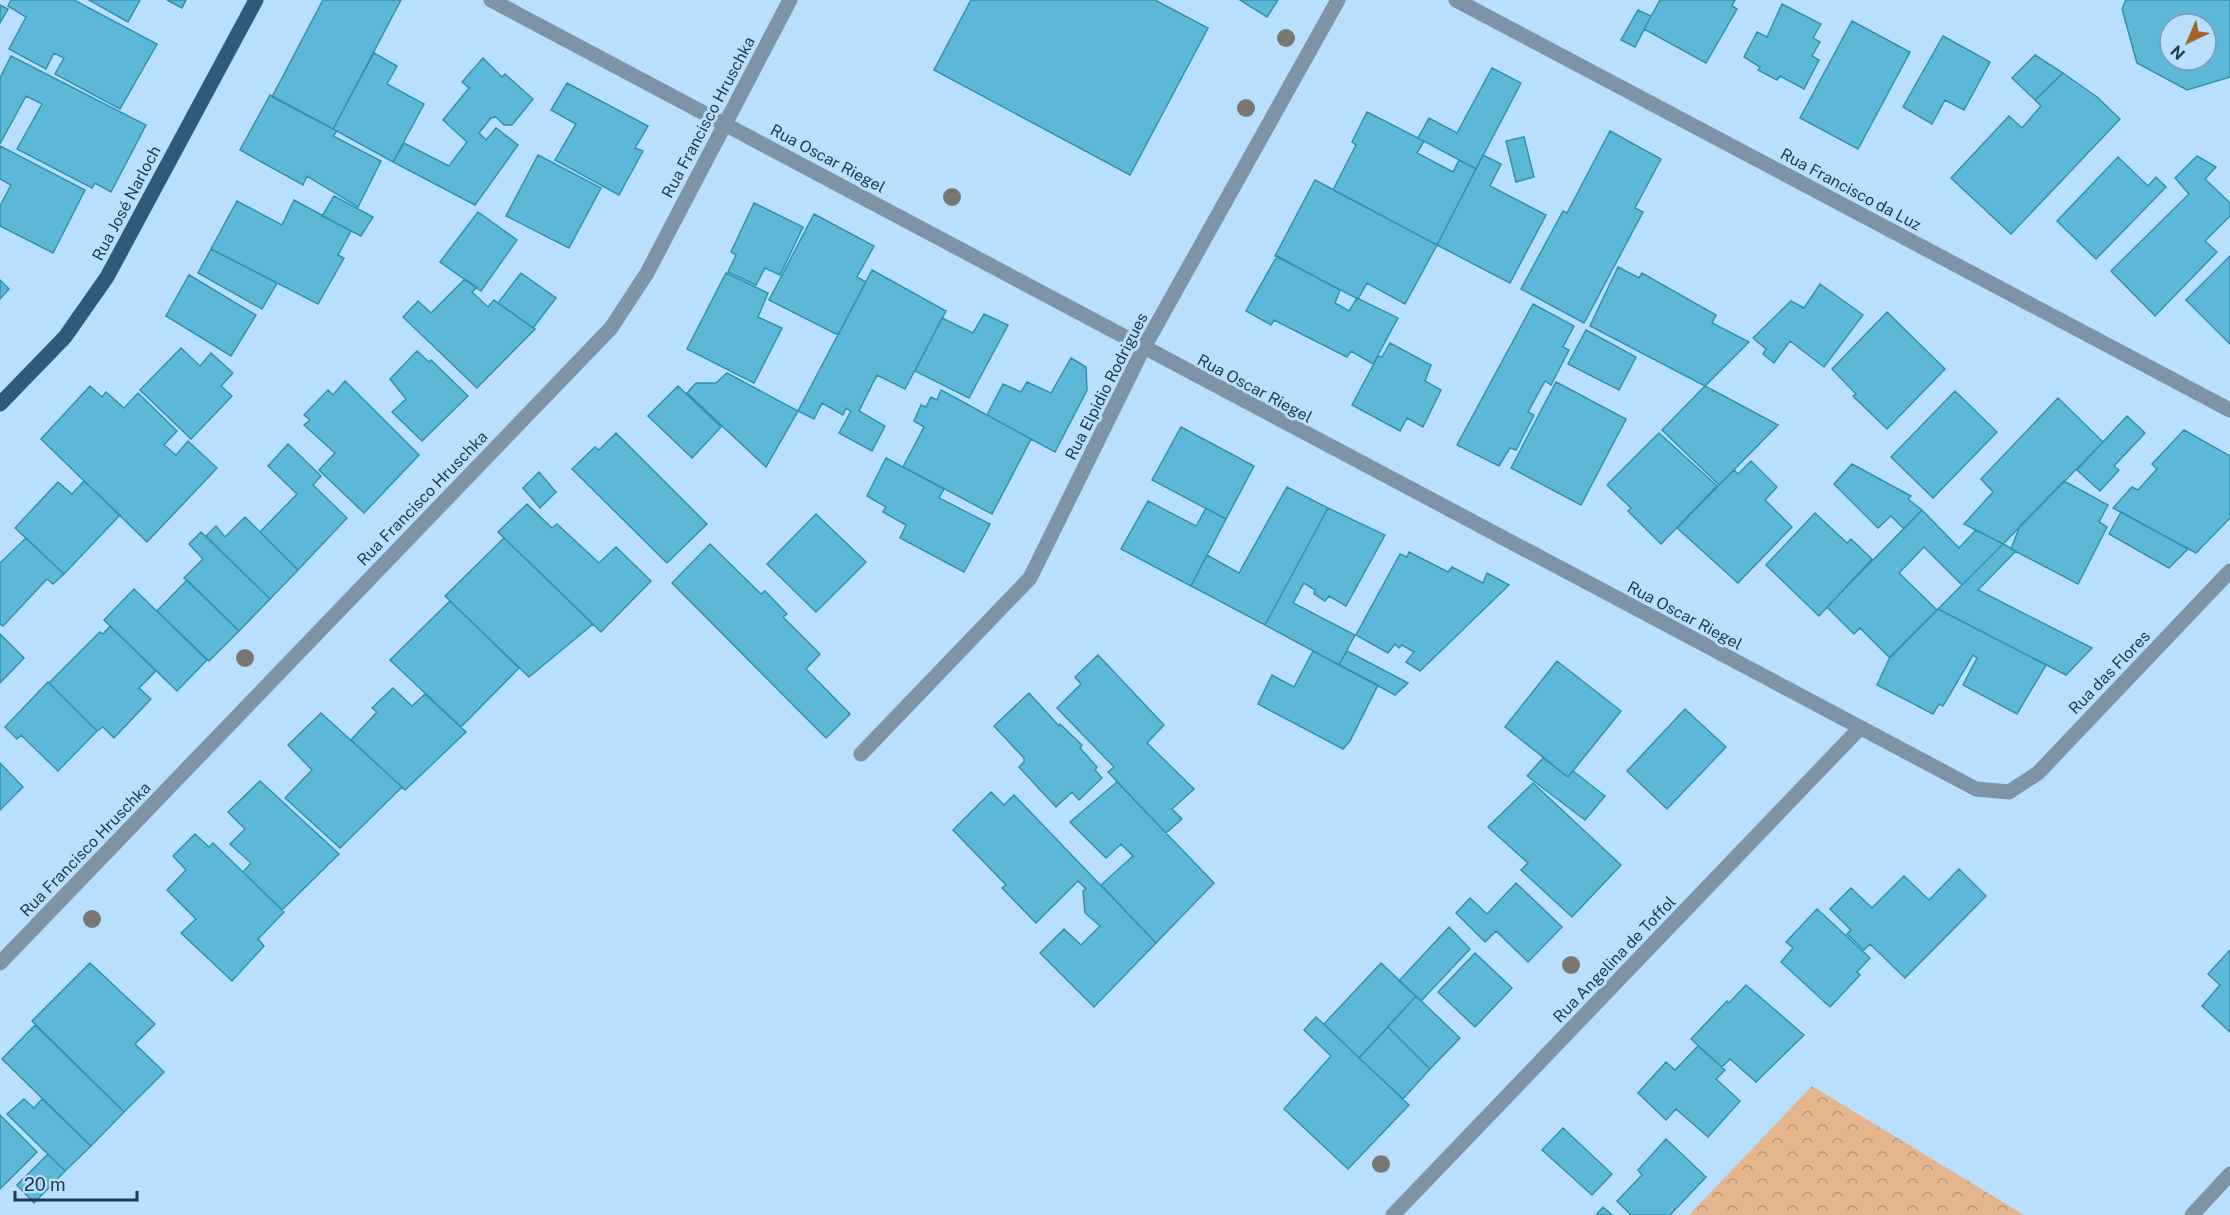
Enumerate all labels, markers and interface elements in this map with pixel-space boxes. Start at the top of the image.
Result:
north arrow [2158,12,2218,72]
street label: Rua Francisco Hruschka [658,33,759,201]
text: N [2167,41,2189,64]
street label: Rua Oscar Riegel [767,120,889,197]
street label: Rua José Narloch [88,143,165,264]
street label: Rua Francisco da Luz [1777,144,1925,235]
street label: Rua Elpidio Rodrigues [1061,309,1152,463]
street label: Rua Oscar Riegel [1194,350,1316,427]
street label: Rua Francisco Hruschka [353,427,492,570]
street label: Rua Oscar Riegel [1624,577,1746,654]
street label: Rua das Flores [2065,627,2154,718]
street label: Rua Francisco Hruschka [16,778,155,921]
street label: Rua Angelina de Toffol [1549,892,1680,1026]
scale bar [15,1164,136,1202]
text: 20 m [24,1174,66,1195]

